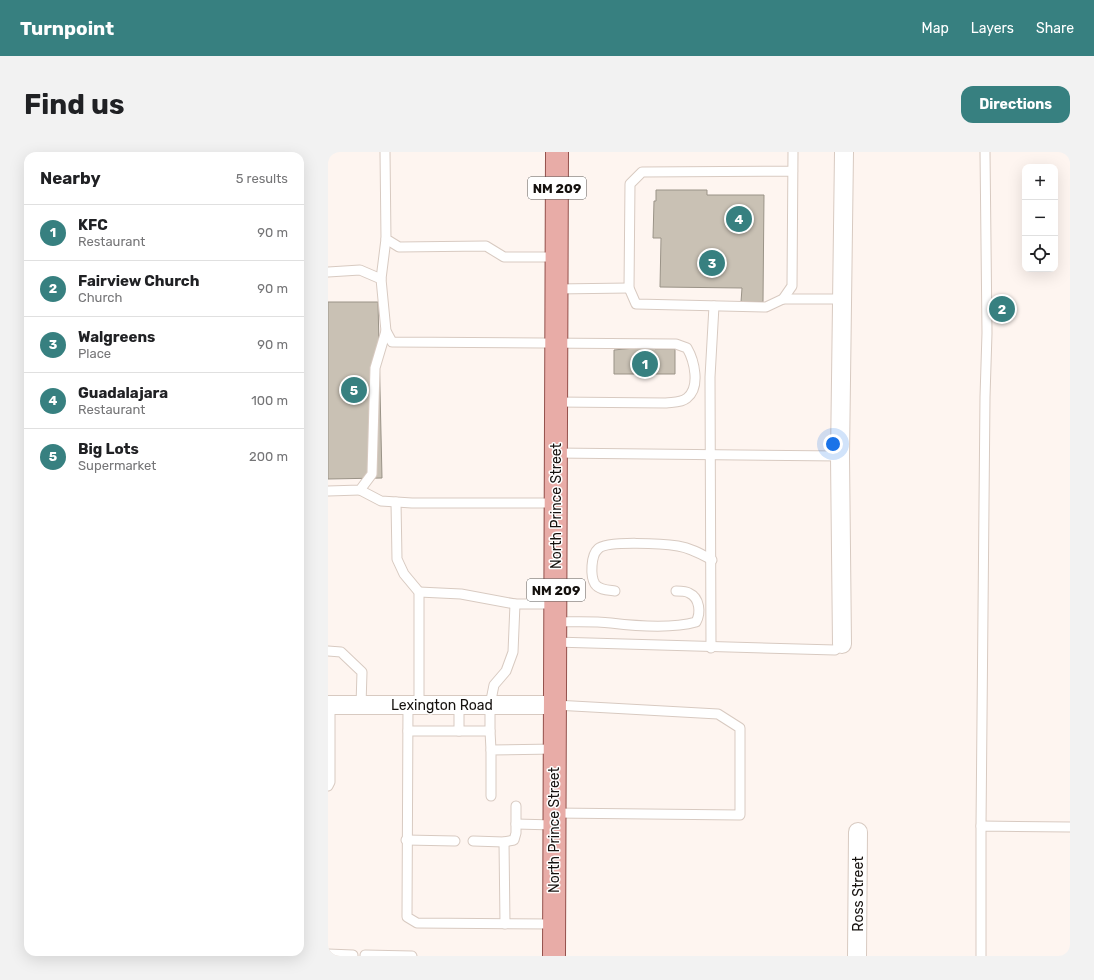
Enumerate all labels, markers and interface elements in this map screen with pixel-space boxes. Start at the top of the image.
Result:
text: Turnpoint [20,17,114,40]
text: Map [922,20,949,37]
text: Layers [971,20,1014,37]
text: Share [1036,20,1074,37]
button: Directions [961,86,1070,123]
text: Find us [24,88,124,121]
map controls [1022,164,1058,272]
button: + [1022,164,1058,200]
text: Nearby [40,168,101,188]
text: 5 results [236,171,288,186]
road number: NM 209 [528,177,586,199]
button: − [1022,200,1058,236]
pin: 4 [726,204,752,234]
text: KFC [78,216,108,234]
text: 1 [50,225,56,240]
text: 90 m [257,225,288,240]
text: Restaurant [78,234,145,249]
button: locate [1022,236,1058,272]
pin: 3 [699,248,725,278]
text: Fairview Church [78,272,199,290]
text: 2 [49,281,57,296]
text: 90 m [257,281,288,296]
text: Church [78,290,122,305]
pin: 2 [989,294,1015,324]
text: Walgreens [78,328,155,346]
text: 3 [49,337,57,352]
text: 90 m [257,337,288,352]
text: Place [78,346,111,361]
pin: 1 [632,349,658,379]
pin: 5 [341,375,367,405]
text: Guadalajara [78,384,168,402]
text: 4 [49,393,57,408]
text: 100 m [251,393,288,408]
text: Restaurant [78,402,145,417]
your location [823,434,843,454]
text: Big Lots [78,440,139,458]
street label: North Prince Street [548,442,565,569]
text: 5 [49,449,57,464]
text: 200 m [249,449,288,464]
text: Supermarket [78,458,156,473]
road number: NM 209 [527,579,585,601]
street label: Lexington Road [391,697,493,714]
street label: North Prince Street [546,766,563,893]
street label: Ross Street [850,856,867,932]

